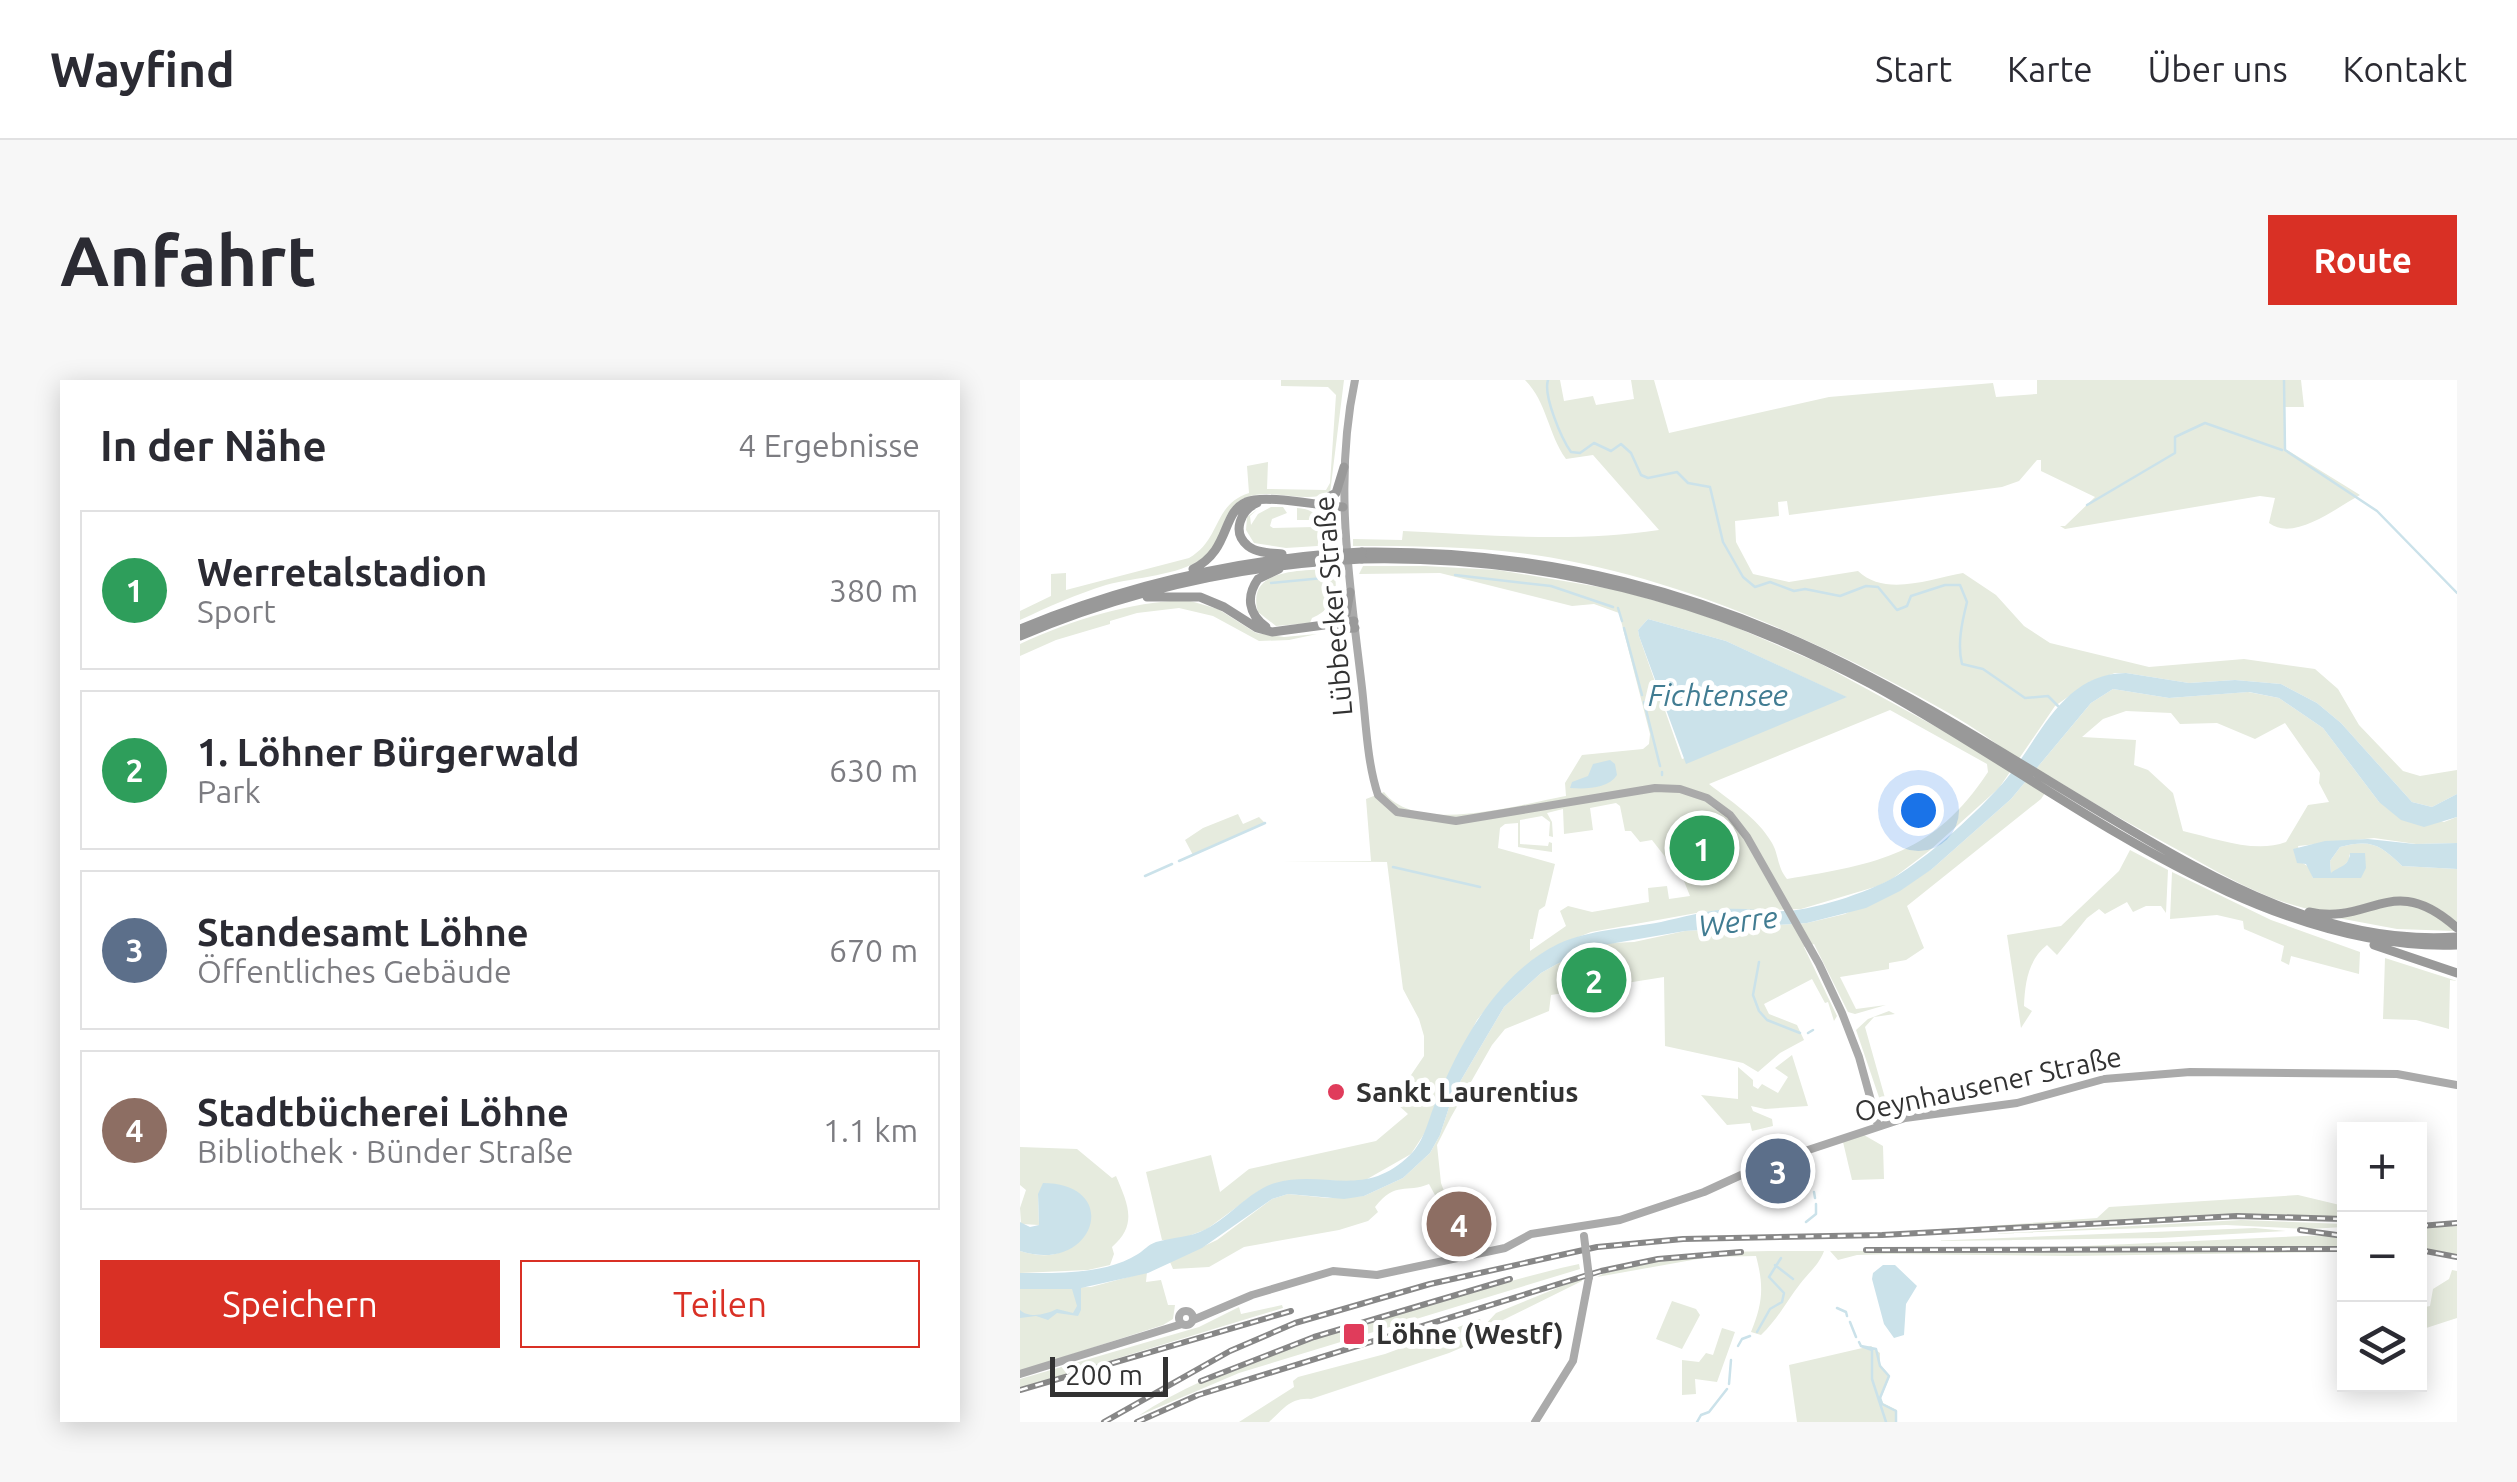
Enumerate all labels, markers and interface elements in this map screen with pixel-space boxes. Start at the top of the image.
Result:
text: Wayfind [50,42,235,96]
text: Start [1875,49,1952,89]
text: Karte [2007,49,2092,89]
text: Über uns [2147,49,2288,89]
text: Kontakt [2343,49,2467,89]
button: Route [2268,215,2457,305]
text: Anfahrt [60,221,316,299]
text: In der Nähe [100,422,327,469]
text: 4 Ergebnisse [738,427,920,463]
street label: Lübbecker Straße [1307,495,1358,717]
text: Werretalstadion [197,551,487,593]
text: 1 [125,572,144,608]
text: 380 m [829,572,918,608]
text: Sport [197,593,276,629]
water label: Fichtensee [1648,678,1788,712]
text: 1. Löhner Bürgerwald [197,731,580,773]
text: 2 [125,752,144,788]
text: 630 m [829,752,918,788]
text: Park [197,773,261,809]
your location [1893,785,1944,836]
pin: 1 [1670,810,1734,886]
water label: Werre [1696,899,1779,943]
text: Standesamt Löhne [197,911,529,953]
text: 3 [125,932,144,968]
text: 670 m [829,932,918,968]
pin: 2 [1562,942,1626,1018]
text: Öffentliches Gebäude [197,953,512,989]
street label: Oeynhausener Straße [1852,1040,2124,1127]
place label: Sankt Laurentius [1356,1076,1578,1107]
marker: Sankt Laurentius [1325,1081,1347,1103]
text: Stadtbücherei Löhne [197,1091,569,1133]
text: 4 [125,1112,144,1148]
text: 1.1 km [823,1112,918,1148]
map controls [2337,1122,2427,1392]
button: + [2337,1122,2427,1212]
text: Bibliothek · Bünder Straße [197,1133,573,1169]
pin: 3 [1746,1134,1810,1208]
pin: 4 [1426,1186,1492,1262]
button: − [2337,1212,2427,1302]
button: Speichern [100,1260,500,1348]
button: Teilen [520,1260,920,1348]
button: layers [2337,1302,2427,1392]
place label: Löhne (Westf) [1376,1318,1564,1350]
marker: Löhne (Westf) [1341,1321,1367,1347]
scale bar [1050,1352,1168,1396]
text: 200 m [1065,1359,1143,1390]

